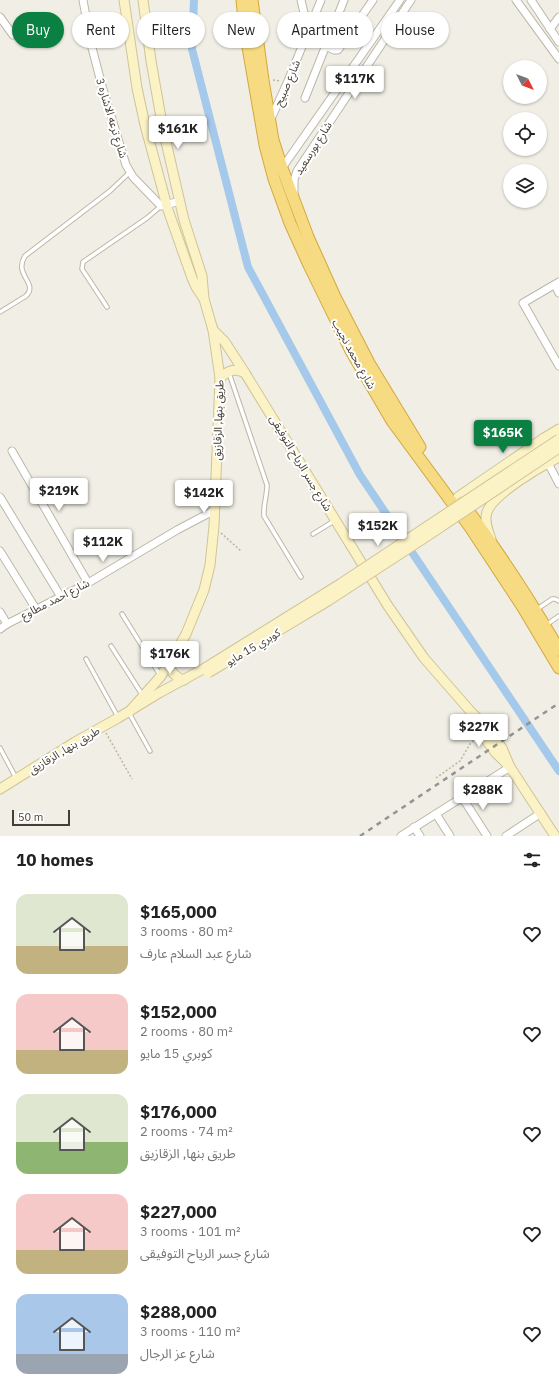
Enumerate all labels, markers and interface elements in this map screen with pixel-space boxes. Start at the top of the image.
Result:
chip: Buy [12,12,64,48]
chip: Rent [72,12,129,48]
chip: Filters [137,12,205,48]
chip: New [213,12,269,48]
chip: Apartment [277,12,373,48]
chip: House [381,12,449,48]
street label: شارع صبيح [271,57,304,109]
north arrow [503,60,547,104]
map controls [503,60,547,208]
pin: $117K [327,66,383,100]
text: $117K [335,70,375,87]
street label: شارع ترعه الاشاره 3 [92,76,131,160]
button: locate [503,112,547,156]
pin: $161K [150,116,206,150]
street label: شارع بورسعيد [291,118,336,178]
text: $161K [158,120,198,137]
button: layers [503,164,547,208]
street label: شارع محمد نجيب [328,317,379,392]
street label: طريق بنها, الزقازيق [210,379,226,461]
street label: شارع جسر الرياح التوفيقى [266,412,335,514]
pin: $165K [475,420,531,454]
text: $165K [483,424,523,441]
pin: $219K [31,478,87,512]
pin: $142K [176,480,232,514]
text: $219K [39,482,79,499]
text: $142K [184,484,224,501]
pin: $152K [350,513,406,547]
text: $152K [358,517,398,534]
pin: $112K [75,529,131,563]
text: $112K [83,533,123,550]
street label: شارع احمد مطاوع [18,576,92,623]
street label: كوبري 15 مايو [223,625,285,671]
pin: $176K [142,641,198,675]
text: $176K [150,645,190,662]
pin: $227K [451,714,507,748]
text: $227K [459,718,499,735]
street label: طريق بنها, الزقازيق [26,723,102,777]
pin: $288K [455,777,511,811]
text: $288K [463,781,503,798]
scale bar [12,808,70,827]
text: 50 m [18,810,43,824]
text: 10 homes [16,849,93,871]
icon: filters [521,849,543,871]
text: $165,000 [140,901,217,923]
icon: home [48,910,96,958]
text: 3 rooms · 80 m² [140,923,233,940]
icon: heart [521,923,543,945]
text: شارع عبد السلام عارف [140,945,252,962]
text: $152,000 [140,1001,217,1023]
icon: home [48,1010,96,1058]
text: 2 rooms · 80 m² [140,1023,233,1040]
icon: heart [521,1023,543,1045]
text: كوبري 15 مايو [140,1045,212,1062]
text: $176,000 [140,1101,217,1123]
icon: home [48,1110,96,1158]
text: 2 rooms · 74 m² [140,1123,233,1140]
icon: heart [521,1123,543,1145]
text: طريق بنها, الزقازيق [140,1145,236,1162]
text: $227,000 [140,1201,217,1223]
icon: home [48,1210,96,1258]
text: 3 rooms · 101 m² [140,1223,241,1240]
icon: heart [521,1223,543,1245]
text: شارع جسر الرياح التوفيقى [140,1245,270,1262]
text: $288,000 [140,1301,217,1323]
icon: home [48,1310,96,1358]
text: 3 rooms · 110 m² [140,1323,241,1340]
icon: heart [521,1323,543,1345]
text: شارع عز الرجال [140,1345,215,1362]

